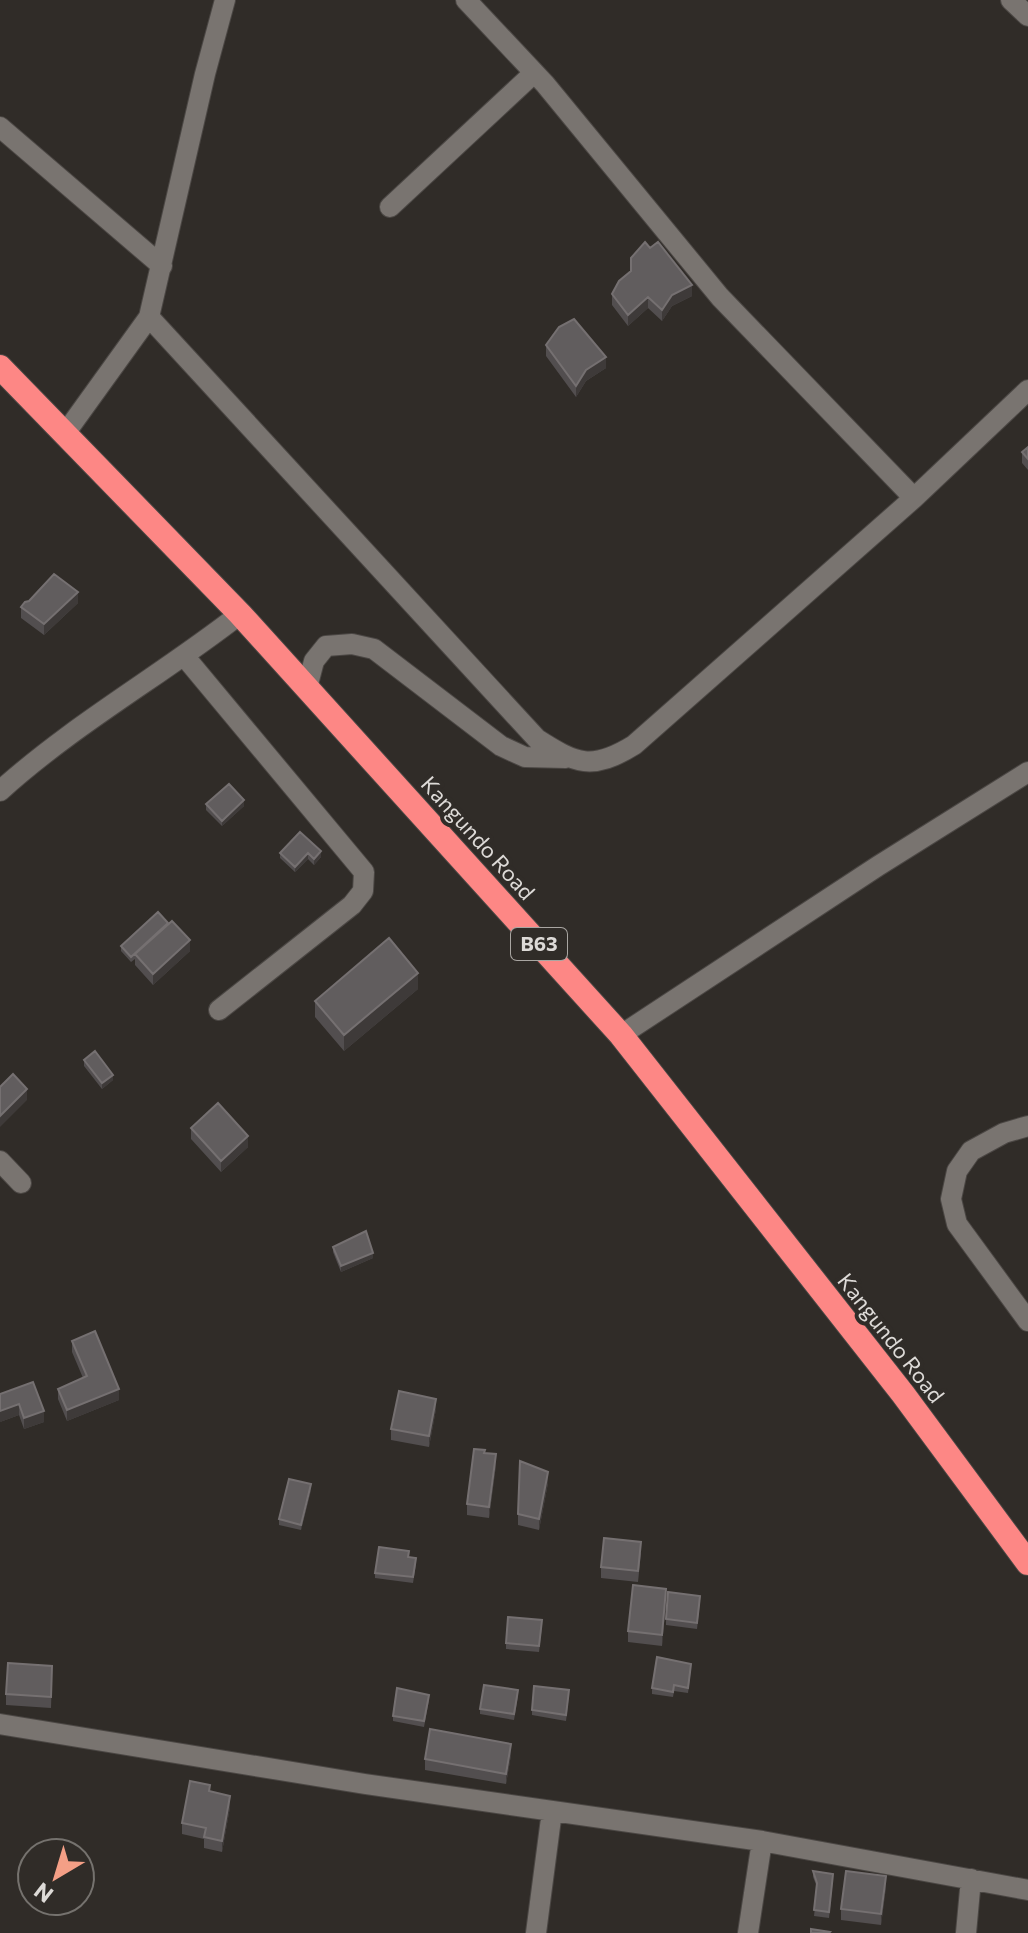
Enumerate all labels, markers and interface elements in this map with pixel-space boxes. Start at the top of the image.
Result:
street label: Kangundo Road [416,770,541,905]
road number: B63 [511,928,567,960]
street label: Kangundo Road [832,1267,950,1408]
north arrow [16,1837,96,1917]
text: N [29,1877,58,1909]

